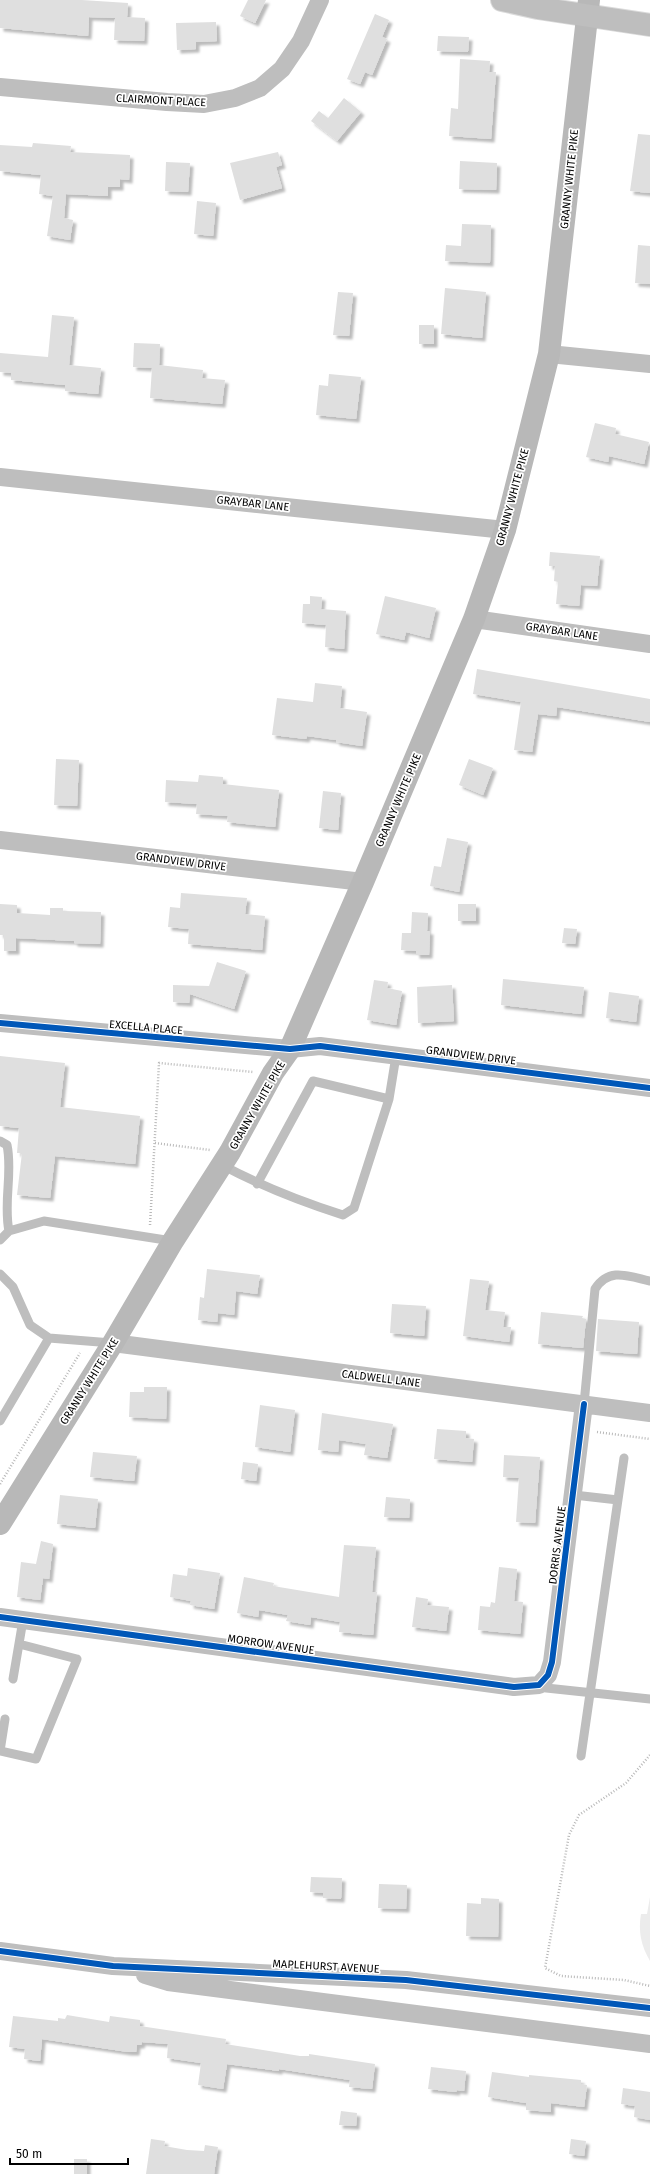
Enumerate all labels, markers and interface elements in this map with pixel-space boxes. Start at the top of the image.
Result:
street label: CLAIRMONT PLACE [116,92,206,109]
street label: GRANNY WHITE PIKE [558,128,581,230]
street label: GRANNY WHITE PIKE [493,447,532,547]
street label: GRAYBAR LANE [216,493,290,514]
street label: GRAYBAR LANE [525,620,599,643]
street label: GRANNY WHITE PIKE [373,751,424,849]
street label: GRANDVIEW DRIVE [135,850,227,873]
street label: EXCELLA PLACE [109,1018,183,1037]
street label: GRANDVIEW DRIVE [425,1044,517,1067]
street label: GRANNY WHITE PIKE [227,1059,288,1152]
street label: GRANNY WHITE PIKE [57,1335,122,1427]
street label: CALDWELL LANE [341,1367,421,1390]
street label: DORRIS AVENUE [546,1505,569,1585]
street label: MORROW AVENUE [227,1632,315,1657]
street label: MAPLEHURST AVENUE [272,1957,380,1976]
scale bar [10,2140,128,2166]
text: 50 m [16,2147,42,2161]

